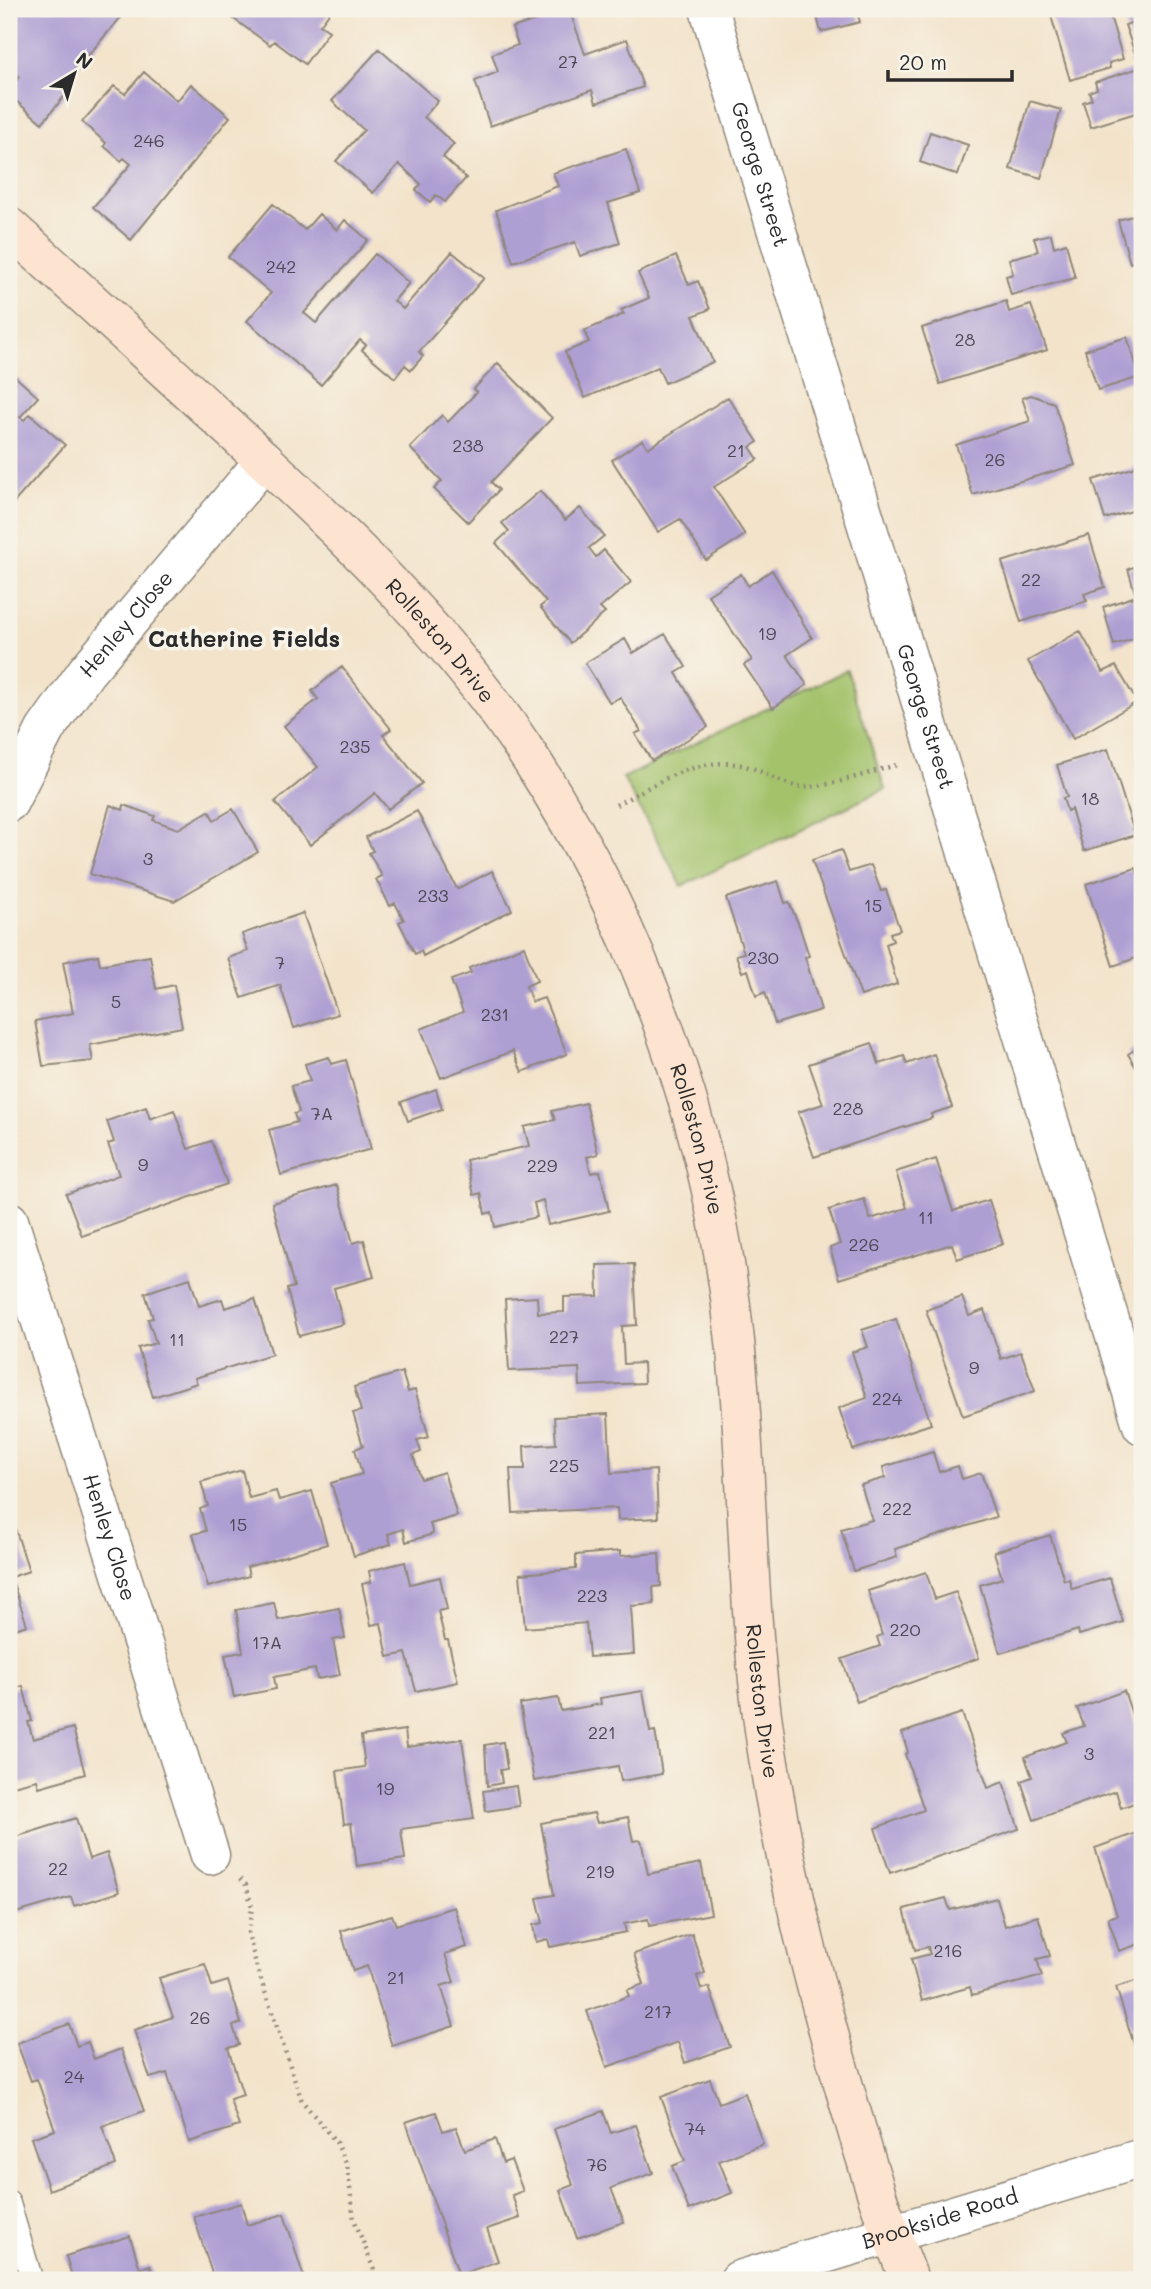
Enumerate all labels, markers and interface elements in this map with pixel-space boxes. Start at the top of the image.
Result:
north arrow [38,38,108,108]
scale bar [888,38,1013,82]
text: N [71,46,98,74]
text: 20 m [899,48,947,75]
house number: 27 [558,49,578,73]
street label: George Street [726,98,796,250]
house number: 246 [133,128,165,152]
house number: 242 [266,254,296,278]
house number: 28 [955,327,976,351]
house number: 238 [452,433,484,457]
house number: 21 [727,438,745,462]
house number: 26 [985,447,1005,471]
street label: Henley Close [72,564,178,682]
house number: 22 [1021,567,1041,591]
street label: Rolleston Drive [380,572,502,708]
house number: 19 [758,621,777,645]
district label: Catherine Fields [148,623,340,653]
street label: George Street [892,640,962,792]
house number: 235 [339,734,371,758]
house number: 18 [1081,786,1100,810]
house number: 3 [143,846,153,870]
house number: 233 [417,883,449,907]
house number: 15 [864,893,882,917]
house number: 230 [747,945,779,969]
house number: 7 [275,950,285,974]
house number: 5 [111,989,121,1013]
house number: 231 [481,1002,509,1026]
street label: Rolleston Drive [665,1060,731,1217]
house number: 228 [833,1096,864,1120]
house number: 7A [311,1101,333,1125]
house number: 9 [138,1152,149,1176]
house number: 229 [527,1153,558,1177]
house number: 11 [918,1205,934,1229]
house number: 226 [849,1232,879,1256]
house number: 227 [549,1324,579,1348]
house number: 11 [169,1327,185,1351]
house number: 9 [969,1355,980,1379]
house number: 224 [872,1386,903,1410]
house number: 225 [549,1453,579,1477]
street label: Henley Close [78,1470,144,1604]
house number: 222 [882,1496,912,1520]
house number: 15 [229,1512,247,1536]
house number: 223 [577,1583,607,1607]
house number: 220 [889,1617,921,1641]
street label: Rolleston Drive [741,1623,786,1780]
house number: 17A [252,1630,282,1654]
house number: 221 [588,1720,616,1744]
house number: 3 [1084,1741,1094,1765]
house number: 19 [376,1776,395,1800]
house number: 22 [48,1856,68,1880]
house number: 219 [586,1859,615,1883]
house number: 216 [934,1938,962,1962]
house number: 21 [387,1965,405,1989]
house number: 217 [644,1999,672,2023]
house number: 26 [190,2005,210,2029]
house number: 24 [64,2064,85,2088]
house number: 74 [685,2116,706,2140]
house number: 76 [587,2152,607,2176]
street label: Brookside Road [858,2181,1021,2254]

